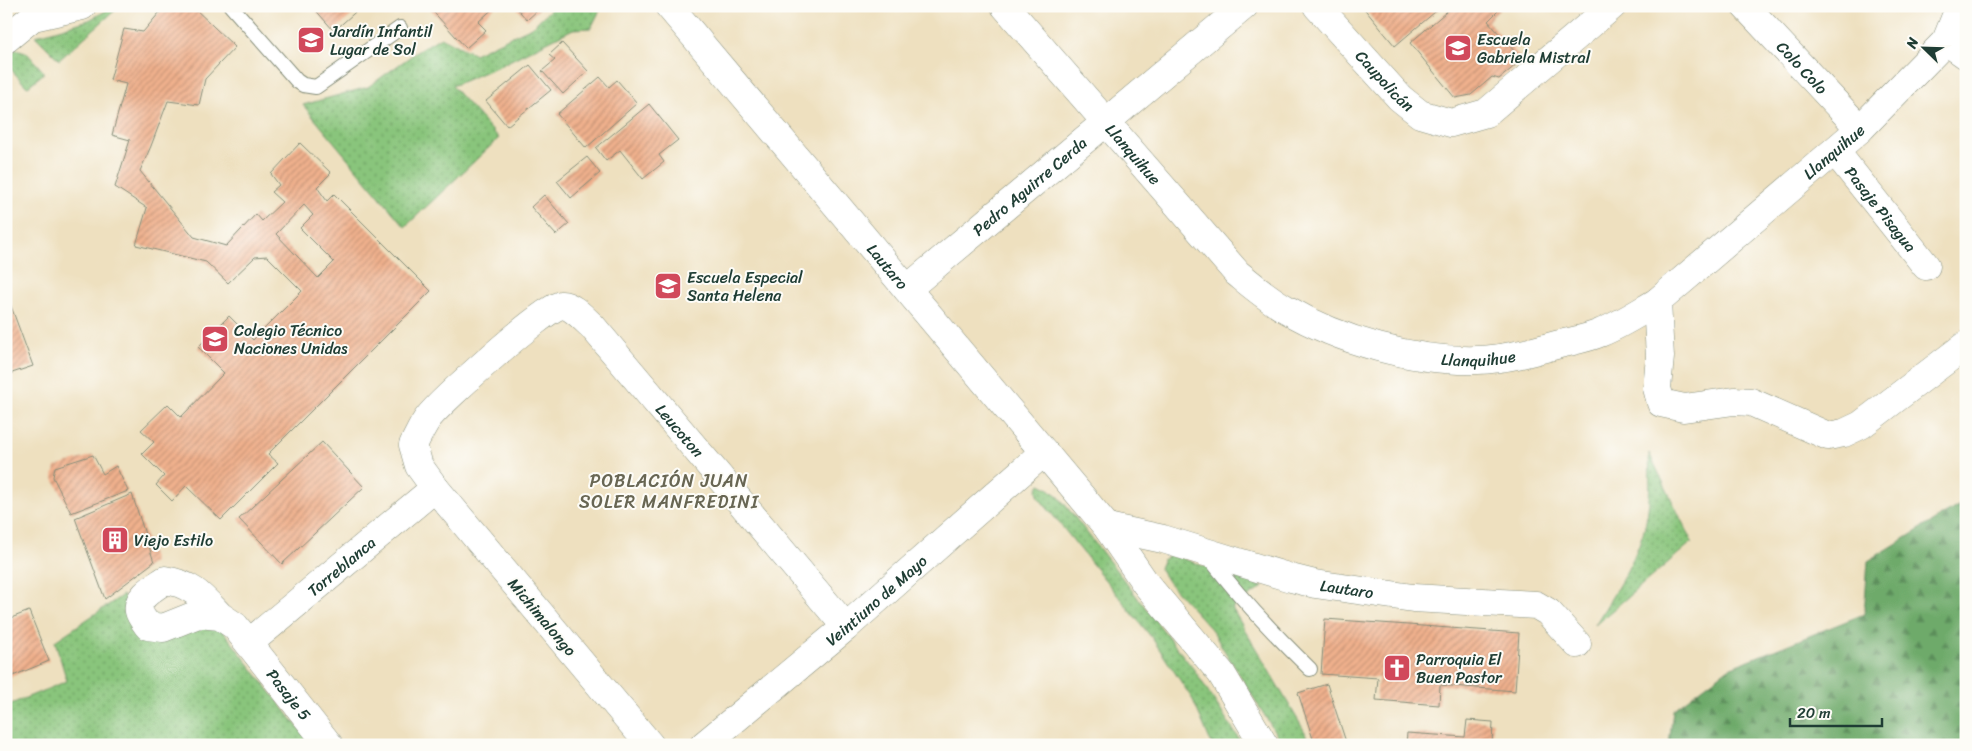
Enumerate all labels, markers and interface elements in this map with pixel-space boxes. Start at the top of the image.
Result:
place label: Jardín Infantil Lugar de Sol [329,17,433,64]
north arrow [1900,22,1950,72]
school or university icon: Jardín Infantil Lugar de Sol [296,25,326,55]
place label: Escuela Gabriela Mistral [1477,25,1591,72]
school or university icon: Escuela Gabriela Mistral [1443,33,1473,63]
street label: Colo Colo [1769,33,1835,101]
text: N [1899,33,1926,53]
street label: Caupolicán [1348,43,1421,119]
street label: Llanquihue [1098,116,1169,192]
street label: Llanquihue [1796,116,1872,187]
street label: Pedro Aguirre Cerda [965,129,1094,243]
street label: Pasaje Pisagua [1837,159,1924,259]
street label: Lautaro [859,236,916,296]
place label: Escuela Especial Santa Helena [687,263,803,310]
school or university icon: Escuela Especial Santa Helena [653,271,683,301]
place label: Colegio Técnico Naciones Unidas [234,316,348,363]
school or university icon: Colegio Técnico Naciones Unidas [200,324,230,354]
street label: Llanquihue [1440,341,1518,375]
street label: Leucoton [648,397,712,464]
district label: POBLACIÓN JUAN SOLER MANFREDINI [579,465,760,518]
building icon: Viejo Estilo [100,525,130,555]
place label: Viejo Estilo [134,526,213,555]
street label: Torreblanca [300,529,382,604]
street label: Veintiuno de Mayo [818,547,934,653]
street label: Lautaro [1318,570,1376,607]
street label: Michimalongo [500,571,584,663]
place label: Parroquia El Buen Pastor [1416,645,1503,692]
church icon: Parroquia El Buen Pastor [1382,653,1412,683]
street label: Pasaje 5 [259,662,319,727]
scale bar [1790,696,1882,728]
text: 20 m [1797,700,1831,726]

